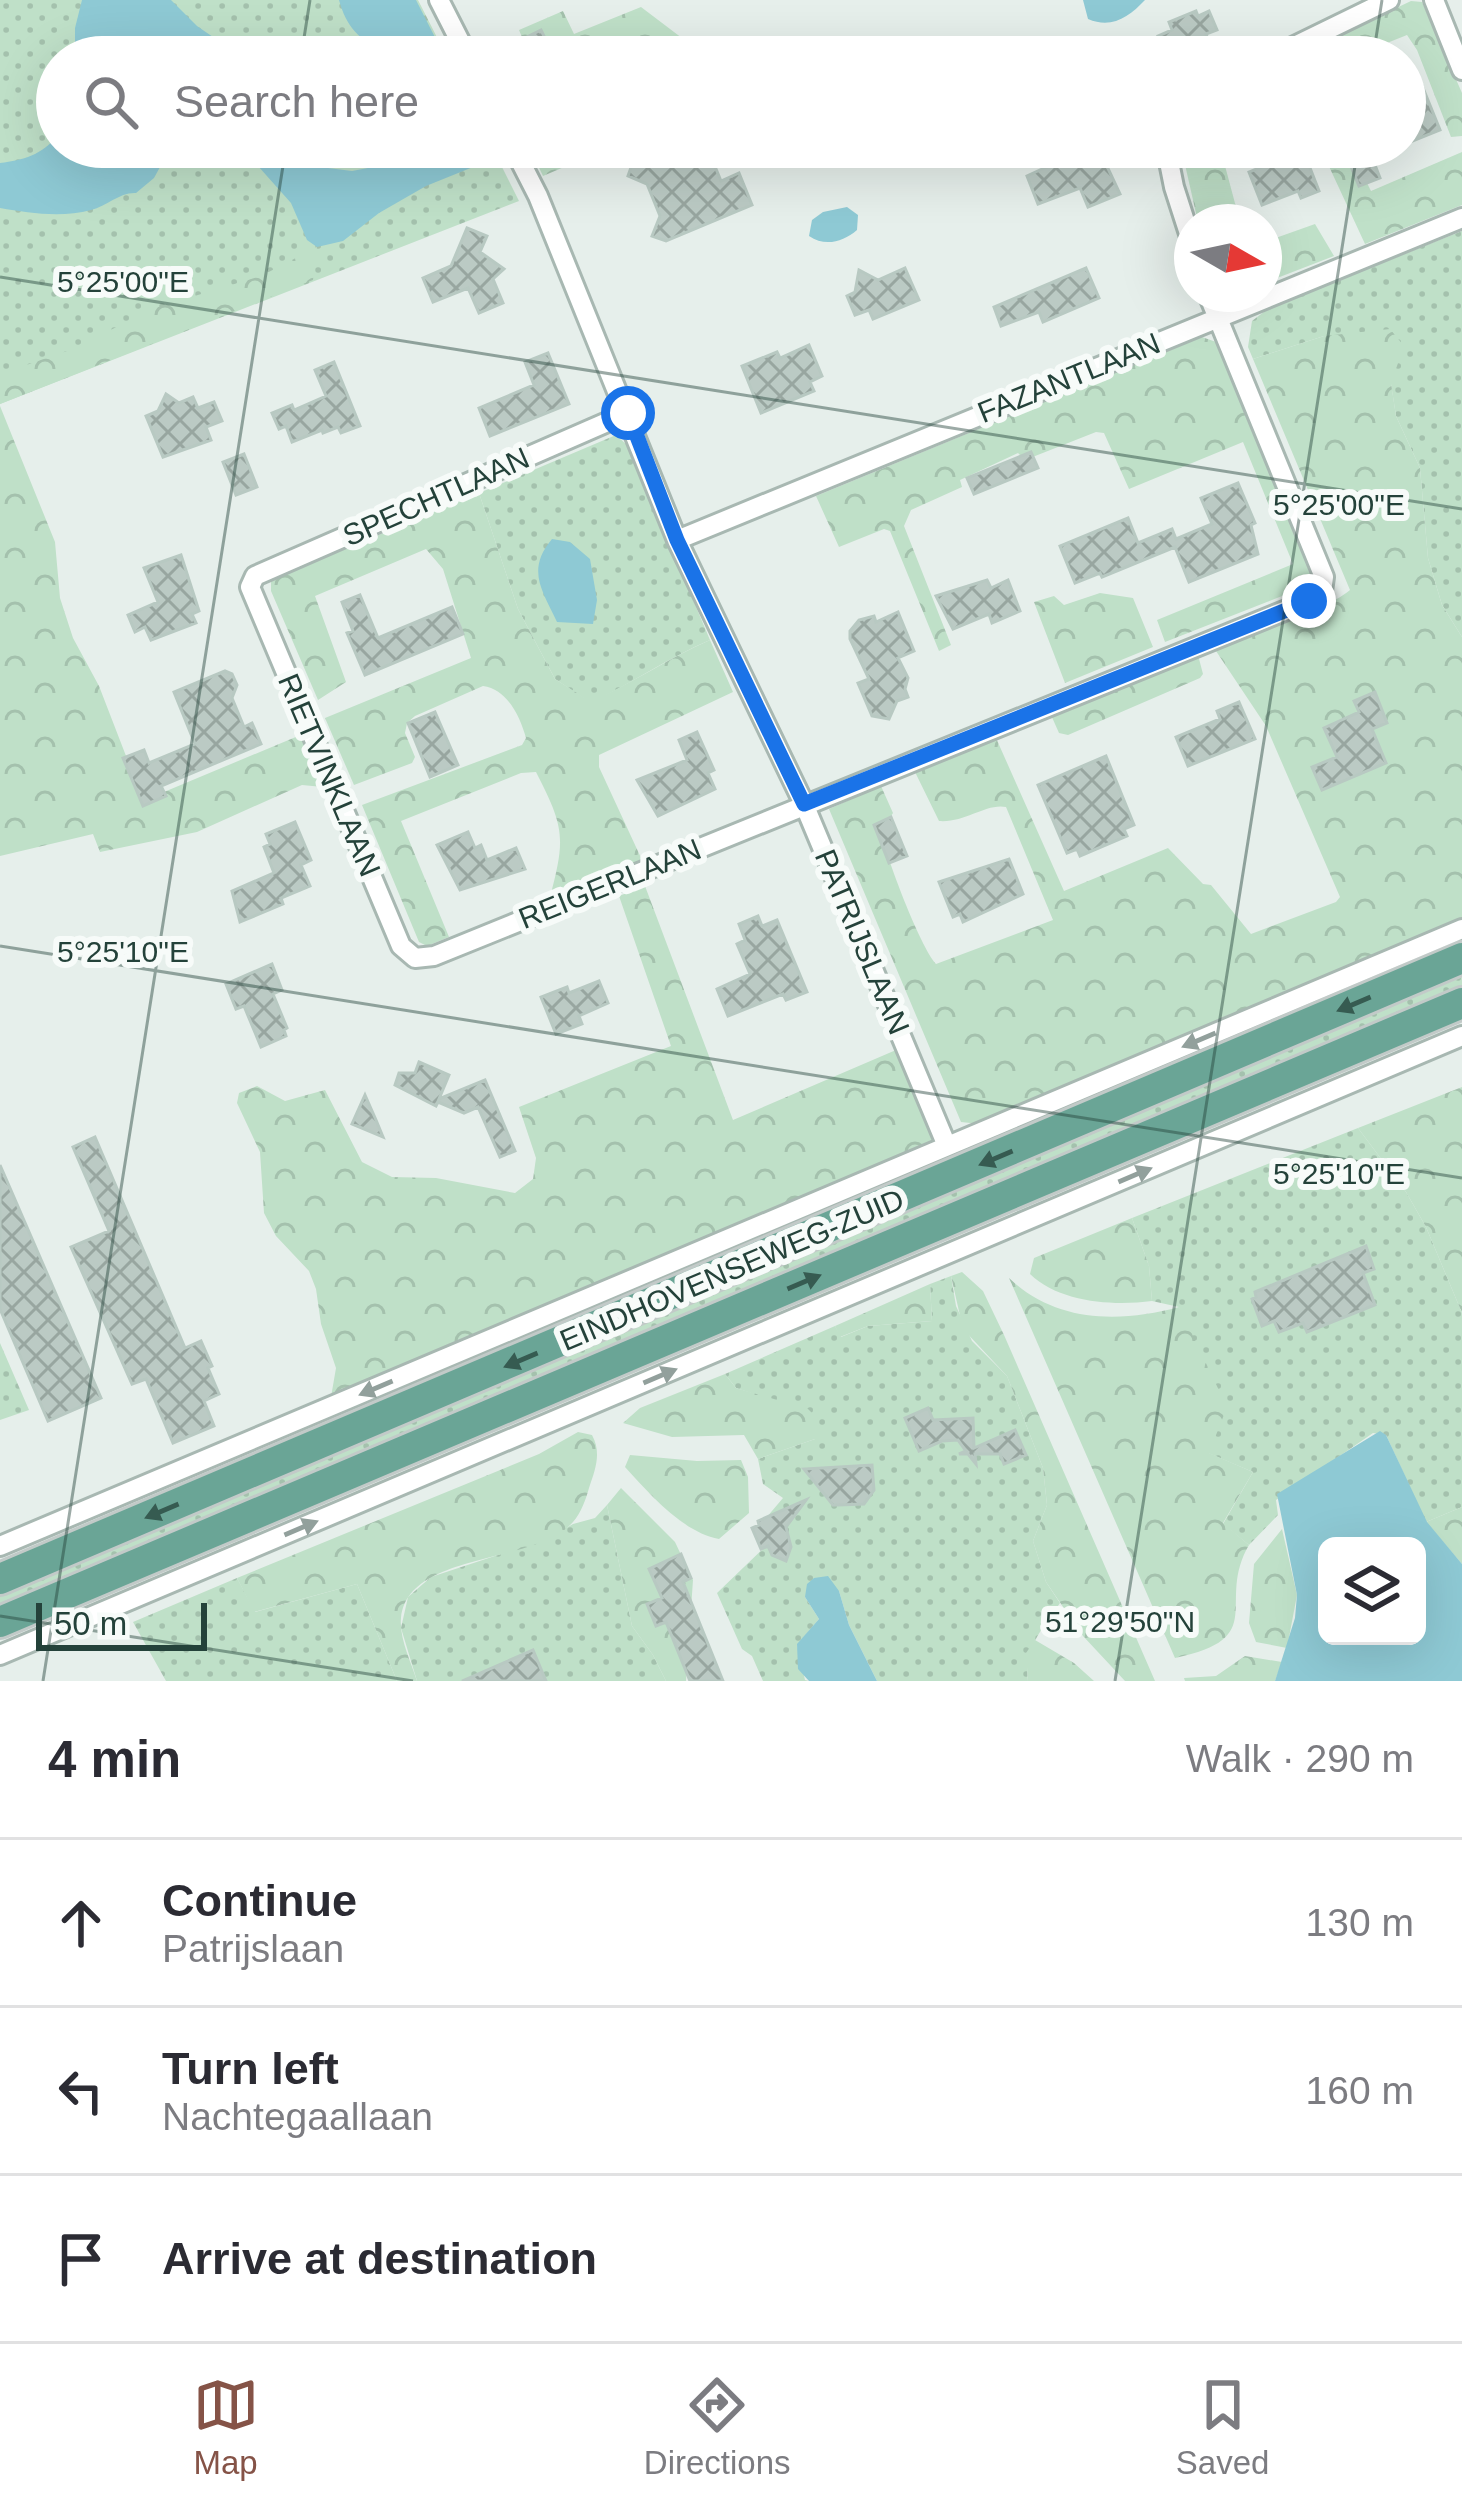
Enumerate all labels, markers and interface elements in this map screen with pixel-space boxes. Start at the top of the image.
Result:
search box [36,36,1426,168]
icon: search [78,69,144,135]
text: Search here [174,76,419,127]
north arrow [1174,204,1282,312]
text: 5°25'00"E [57,265,189,298]
street label: FAZANTLAAN [973,326,1165,429]
route start [601,386,655,440]
street label: SPECHTLAAN [338,441,534,552]
text: 5°25'00"E [1273,488,1405,521]
route end [1282,574,1336,628]
street label: RIETVINKLAAN [272,669,387,881]
street label: REIGERLAAN [514,832,706,935]
street label: PATRIJSLAAN [809,845,916,1039]
text: 5°25'10"E [57,935,189,968]
one-way arrow [1337,995,1372,1015]
one-way arrow [1181,1031,1217,1050]
one-way arrow [978,1149,1014,1168]
text: 5°25'10"E [1273,1157,1405,1190]
one-way arrow [1118,1164,1153,1184]
street label: EINDHOVENSEWEG-ZUID [555,1182,909,1357]
one-way arrow [786,1272,822,1291]
one-way arrow [503,1351,539,1370]
one-way arrow [643,1366,679,1385]
one-way arrow [358,1379,394,1398]
one-way arrow [144,1502,179,1522]
one-way arrow [283,1518,319,1537]
map controls [1318,1537,1426,1645]
button: layers [1318,1537,1426,1645]
scale bar [36,1597,207,1650]
text: 50 m [54,1605,127,1642]
text: 51°29'50"N [1045,1605,1195,1638]
text: 4 min [48,1731,181,1788]
text: Walk · 290 m [1186,1737,1414,1780]
text: Continue [162,1875,357,1926]
icon: ahead [48,1890,114,1956]
text: 130 m [1306,1901,1414,1944]
text: Patrijslaan [162,1927,344,1970]
text: Turn left [162,2043,339,2094]
icon: left [48,2058,114,2124]
text: 160 m [1306,2069,1414,2112]
text: Nachtegaallaan [162,2095,433,2138]
icon: arrive [48,2226,114,2292]
text: Arrive at destination [162,2233,597,2284]
tab: Map [193,2372,259,2482]
tab: Directions [644,2372,791,2482]
tab: Saved [1176,2372,1269,2482]

